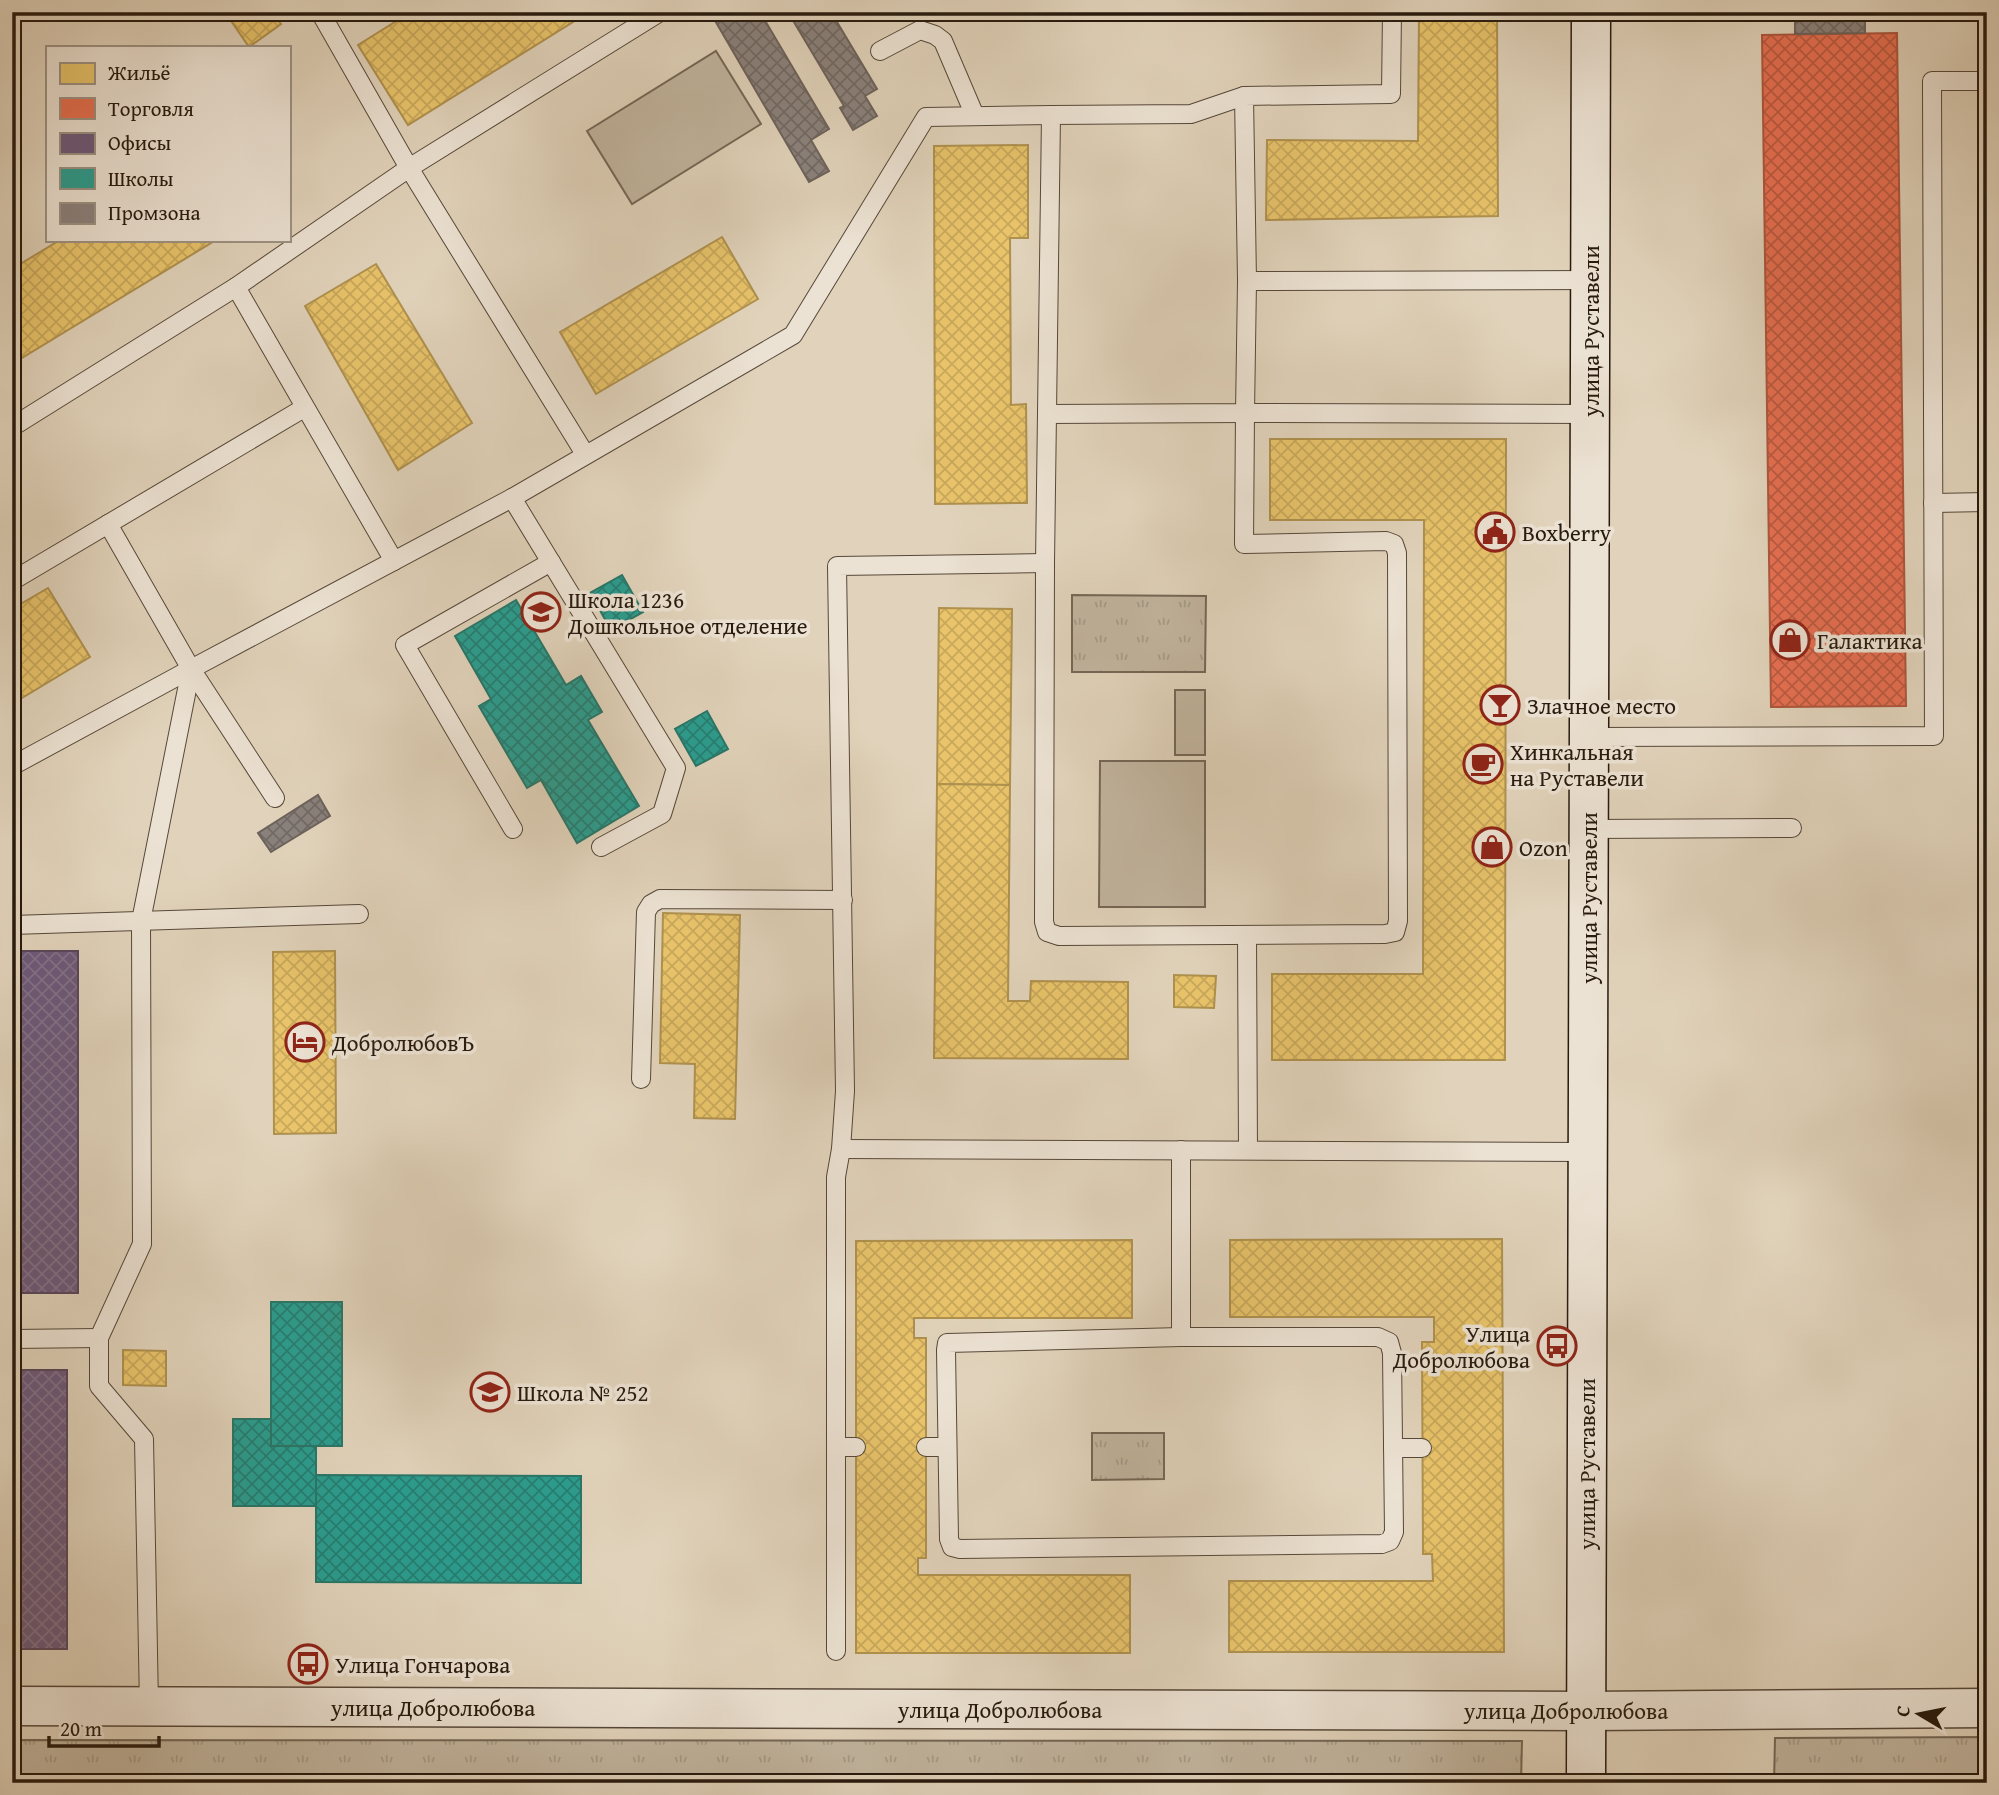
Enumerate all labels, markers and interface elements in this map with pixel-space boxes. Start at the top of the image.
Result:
legend [46,46,290,242]
text: Жильё [107,57,171,88]
text: Торговля [108,93,194,124]
text: Офисы [108,127,172,158]
text: Школы [108,163,174,194]
text: Промзона [108,197,201,228]
street label: улица Руставели [1574,245,1607,418]
public building icon: Boxberry [1474,511,1516,553]
place label: Boxberry [1522,516,1612,549]
place label: Школа 1236 Дошкольное отделение [567,583,807,642]
school or university icon: Школа 1236 Дошкольное отделение [520,591,562,633]
shop icon: Галактика [1769,619,1811,661]
place label: Галактика [1817,624,1923,657]
bar icon: Злачное место [1479,684,1521,726]
place label: Злачное место [1527,689,1676,722]
place label: Хинкальная на Руставели [1510,735,1644,794]
cafe icon: Хинкальная на Руставели [1462,743,1504,785]
street label: улица Руставели [1572,812,1605,985]
shop icon: Ozon [1471,826,1513,868]
place label: Ozon [1519,831,1568,864]
hotel icon: ДобролюбовЪ [284,1021,326,1063]
place label: ДобролюбовЪ [331,1026,474,1059]
place label: Улица Добролюбова [1392,1317,1530,1376]
bus stop icon: Улица Добролюбова [1536,1325,1578,1367]
school or university icon: Школа № 252 [469,1371,511,1413]
place label: Школа № 252 [517,1376,649,1409]
street label: улица Руставели [1570,1378,1603,1551]
bus stop icon: Улица Гончарова [287,1643,329,1685]
place label: Улица Гончарова [335,1648,510,1681]
north arrow [1884,1680,1954,1750]
street label: улица Добролюбова [330,1691,535,1724]
street label: улица Добролюбова [897,1693,1102,1726]
street label: улица Добролюбова [1463,1694,1668,1727]
text: С [1888,1703,1917,1719]
scale bar [49,1704,159,1748]
text: 20 m [60,1713,102,1744]

